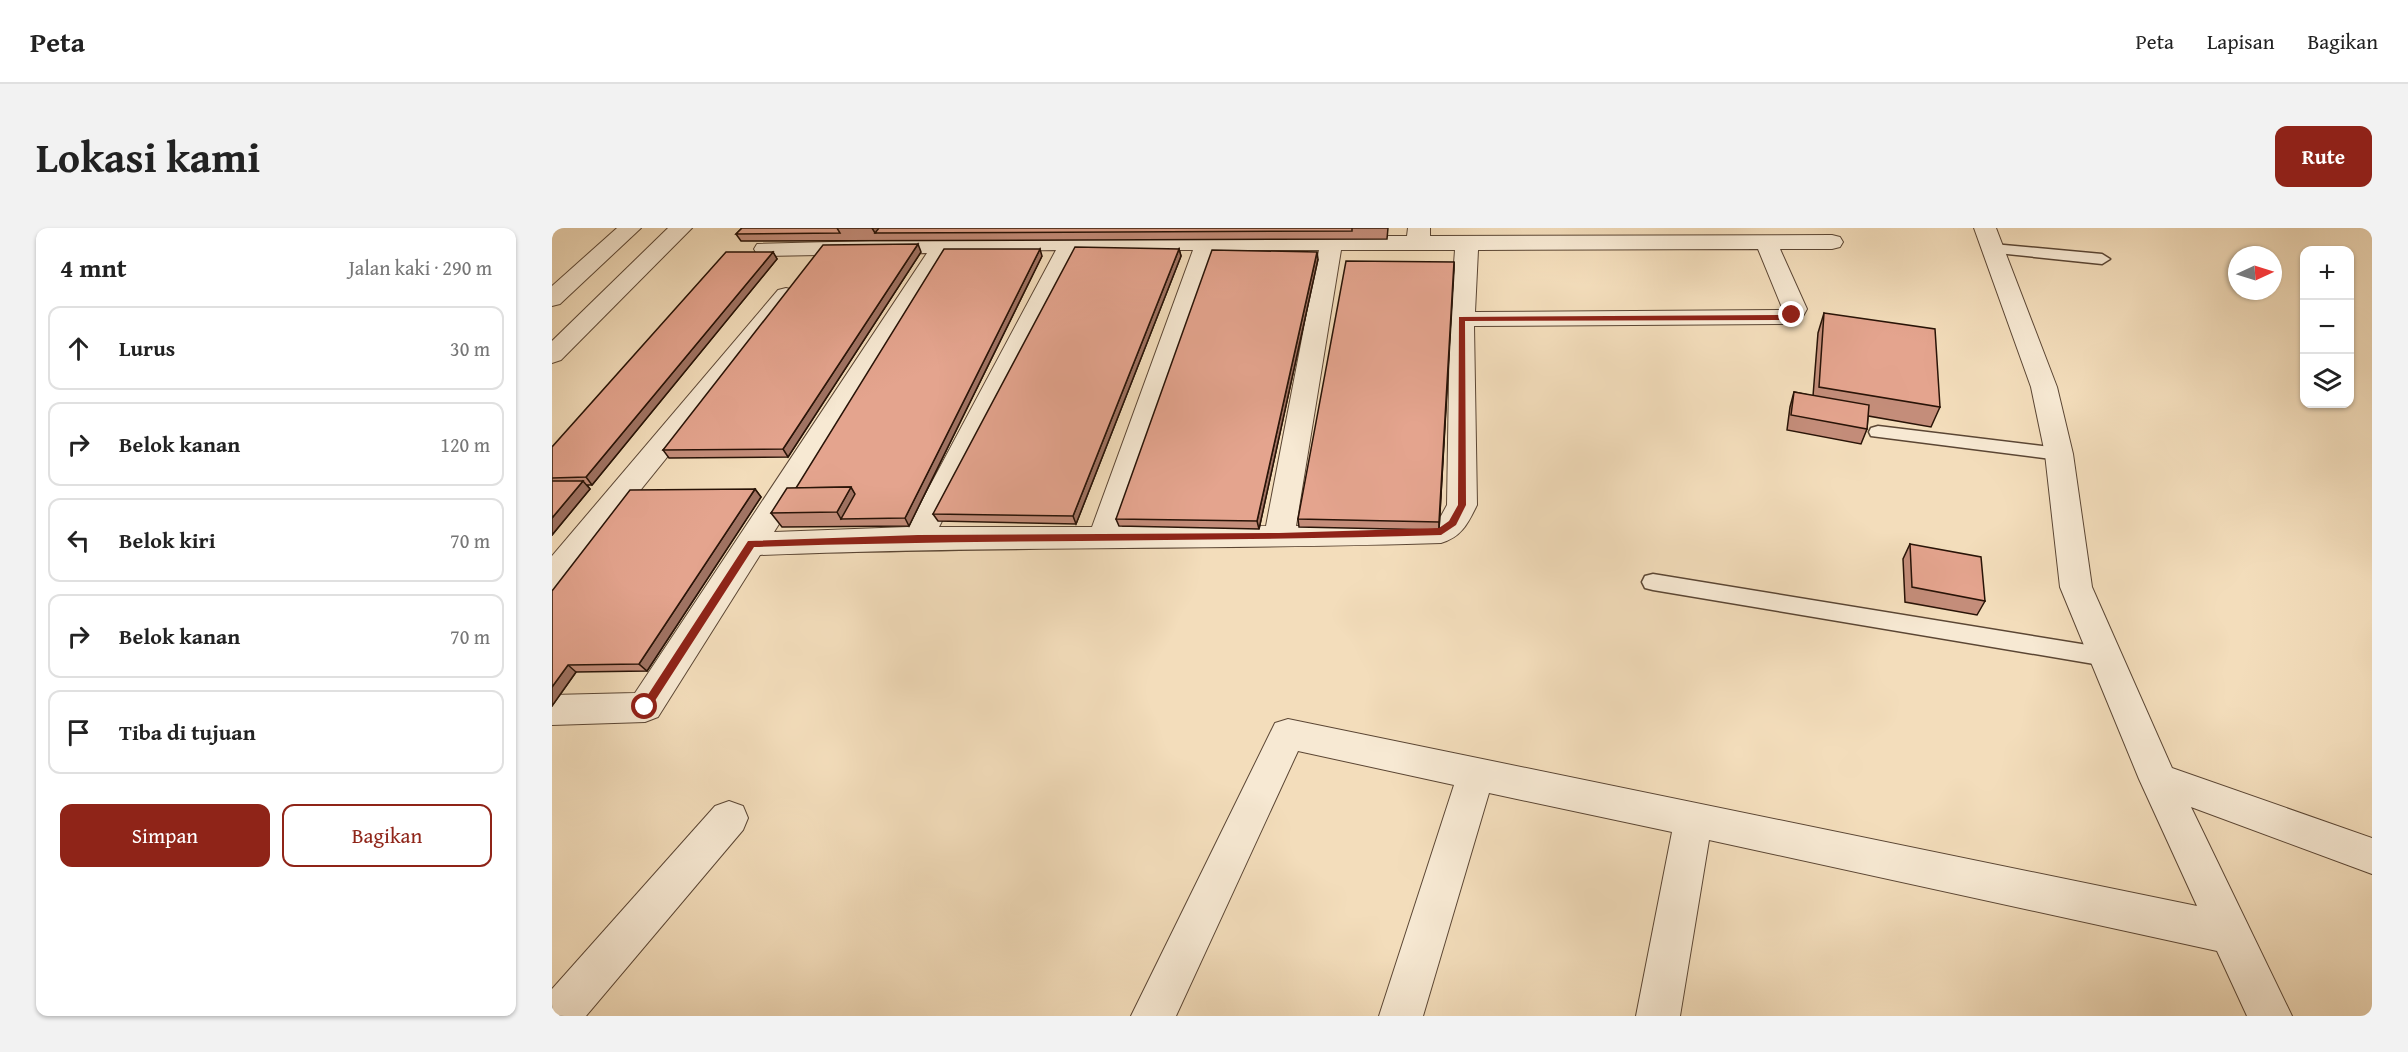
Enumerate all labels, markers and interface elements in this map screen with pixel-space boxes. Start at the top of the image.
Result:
text: Peta [30,21,85,62]
text: Peta [2136,26,2174,57]
text: Lapisan [2207,26,2274,57]
text: Bagikan [2307,26,2378,57]
text: Lokasi kami [36,126,260,187]
button: Rute [2275,126,2372,187]
north arrow [2228,246,2282,300]
map controls [2300,246,2354,408]
button: + [2300,246,2354,300]
text: 4 mnt [60,248,127,287]
text: Jalan kaki · 290 m [348,253,492,282]
button: − [2300,300,2354,354]
route end [1778,301,1804,327]
icon: ahead [62,332,95,365]
text: Lurus [119,332,175,364]
text: 30 m [450,334,490,363]
button: layers [2300,354,2354,408]
icon: right [62,428,95,461]
text: Belok kanan [119,428,240,460]
text: 120 m [440,430,490,459]
icon: left [62,524,95,557]
text: Belok kiri [119,524,216,556]
text: 70 m [450,526,490,555]
icon: right [62,620,95,653]
text: Belok kanan [119,620,240,652]
text: 70 m [450,622,490,651]
route start [631,693,657,719]
icon: arrive [62,716,95,749]
text: Tiba di tujuan [119,716,256,748]
button: Simpan [60,804,270,867]
button: Bagikan [282,804,492,867]

